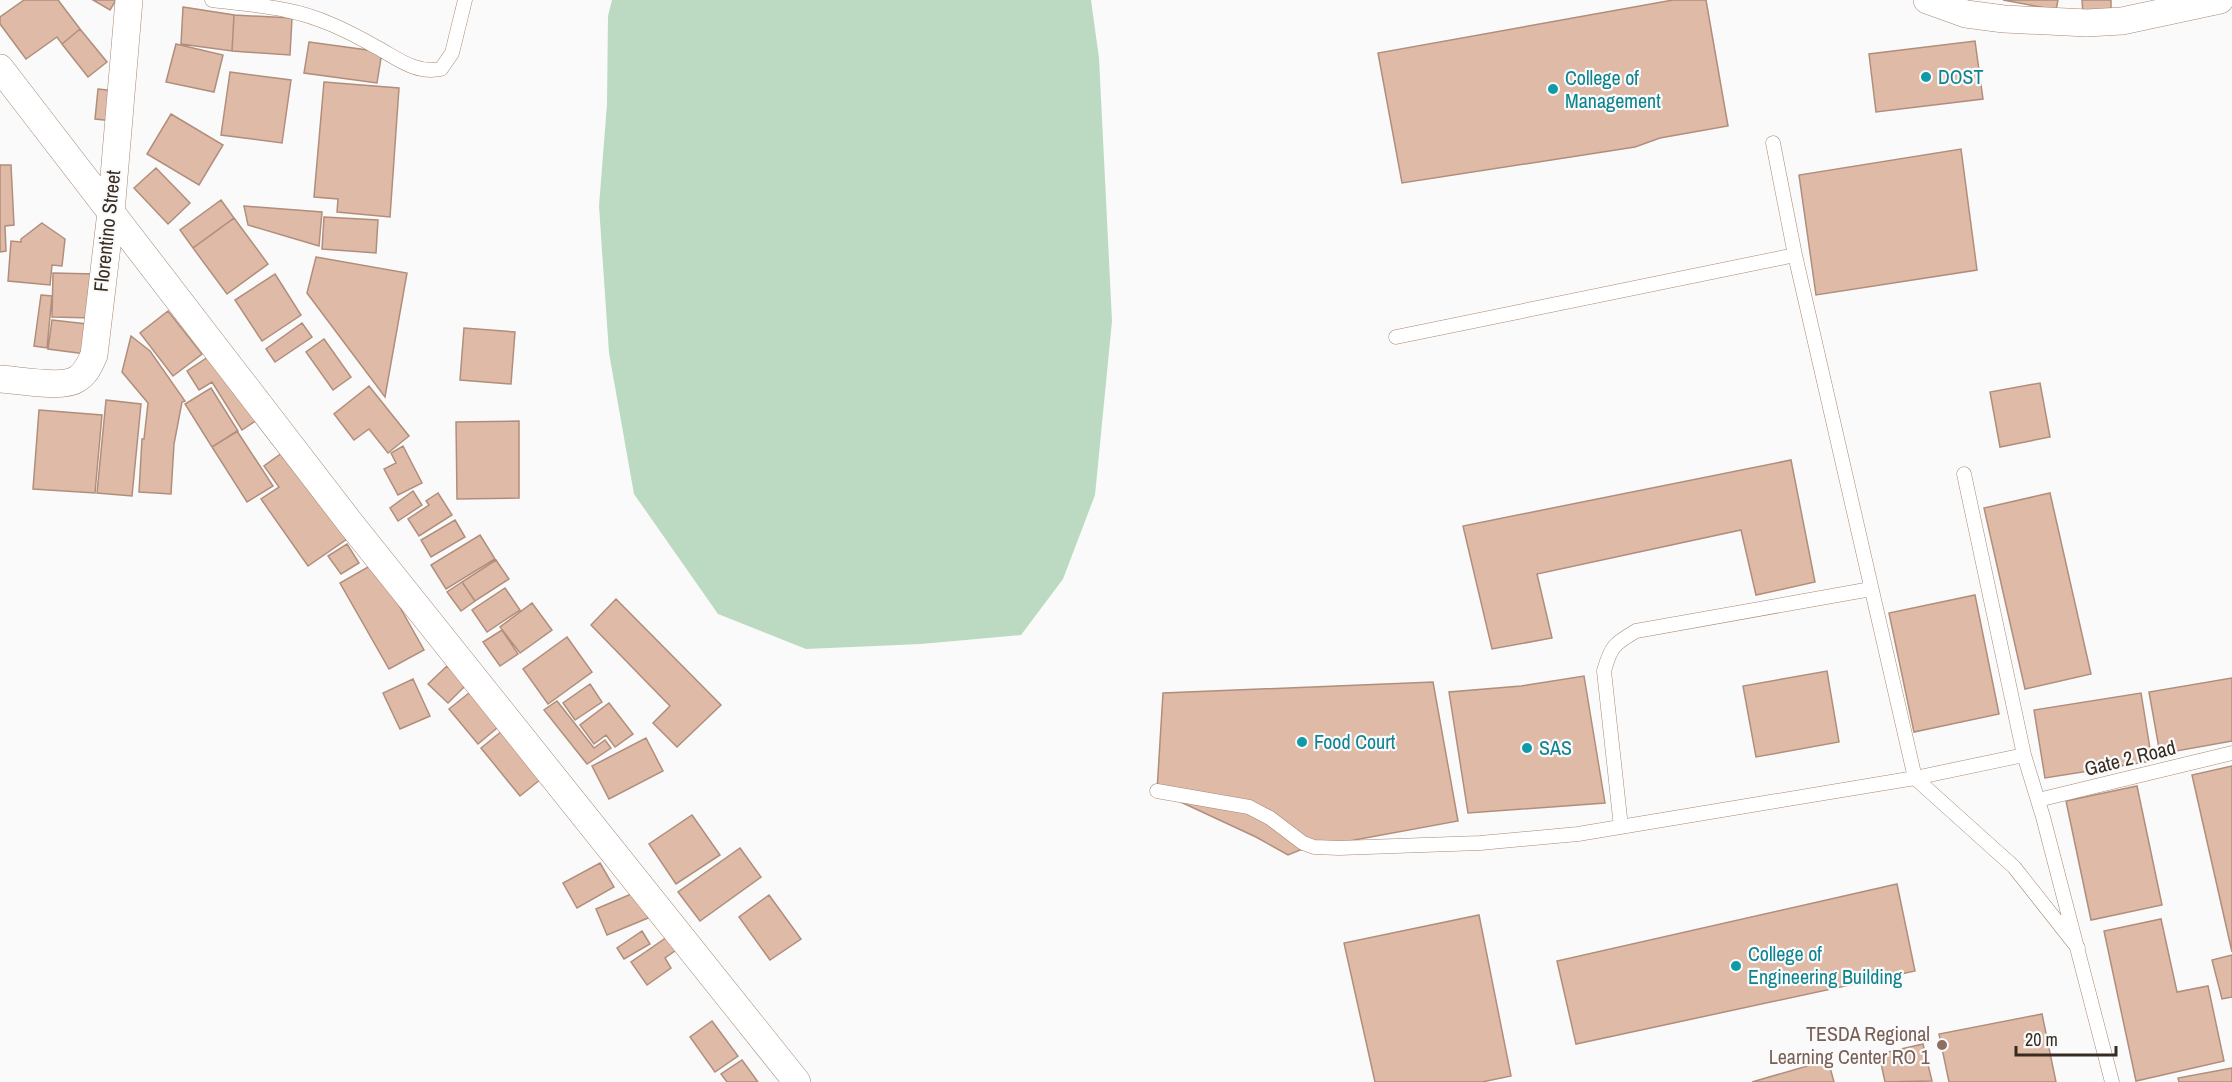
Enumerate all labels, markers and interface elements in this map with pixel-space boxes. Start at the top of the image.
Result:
place label: DOST [1938,63,1984,90]
place label: College of Management [1565,64,1661,114]
marker: DOST [1919,70,1933,84]
marker: College of Management [1546,82,1560,96]
street label: Florentino Street [87,168,126,293]
place label: Food Court [1314,728,1396,755]
street label: Gate 2 Road [2081,733,2178,782]
place label: SAS [1539,734,1572,761]
marker: Food Court [1295,735,1309,749]
marker: SAS [1520,741,1534,755]
place label: College of Engineering Building [1748,940,1902,990]
marker: College of Engineering Building [1729,959,1743,973]
scale bar [2016,1019,2116,1057]
place label: TESDA Regional Learning Center RO 1 [1769,1020,1930,1070]
text: 20 m [2025,1027,2058,1052]
marker: TESDA Regional Learning Center RO 1 [1935,1038,1949,1052]

